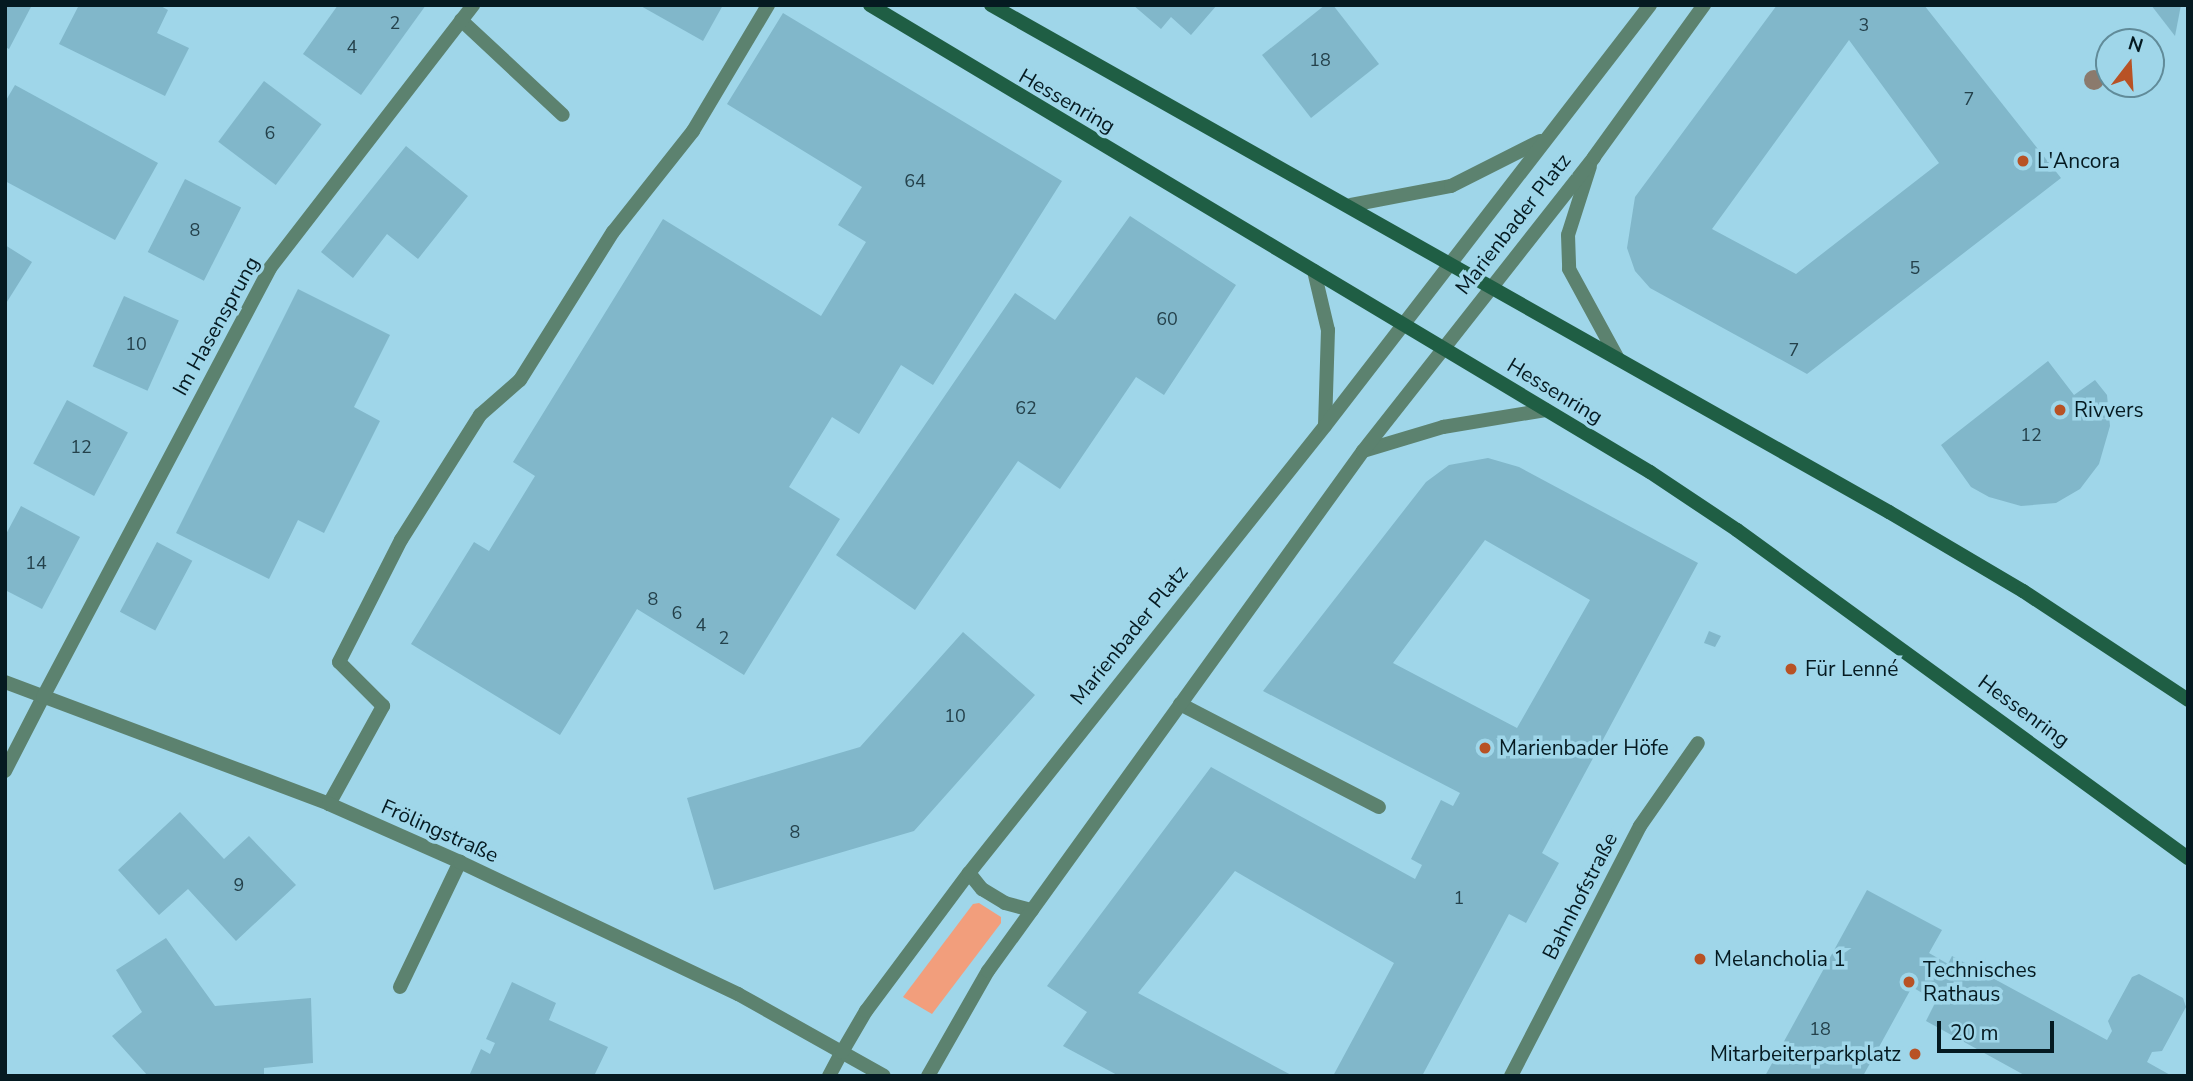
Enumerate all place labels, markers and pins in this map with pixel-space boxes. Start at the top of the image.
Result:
place label: L'Ancora [2037,148,2120,174]
marker: L'Ancora [2015,153,2031,169]
place label: Rivvers [2074,397,2143,423]
marker: Rivvers [2052,402,2068,418]
place label: Für Lenné [1805,656,1898,682]
marker: Für Lenné [1783,661,1799,677]
place label: Marienbader Höfe [1499,735,1669,761]
marker: Marienbader Höfe [1477,740,1493,756]
place label: Melancholia 1 [1714,946,1846,972]
marker: Melancholia 1 [1692,951,1708,967]
place label: Technisches Rathaus [1923,957,2037,1007]
marker: Technisches Rathaus [1901,974,1917,990]
place label: Mitarbeiterparkplatz [1710,1041,1901,1067]
marker: Mitarbeiterparkplatz [1907,1046,1923,1062]

